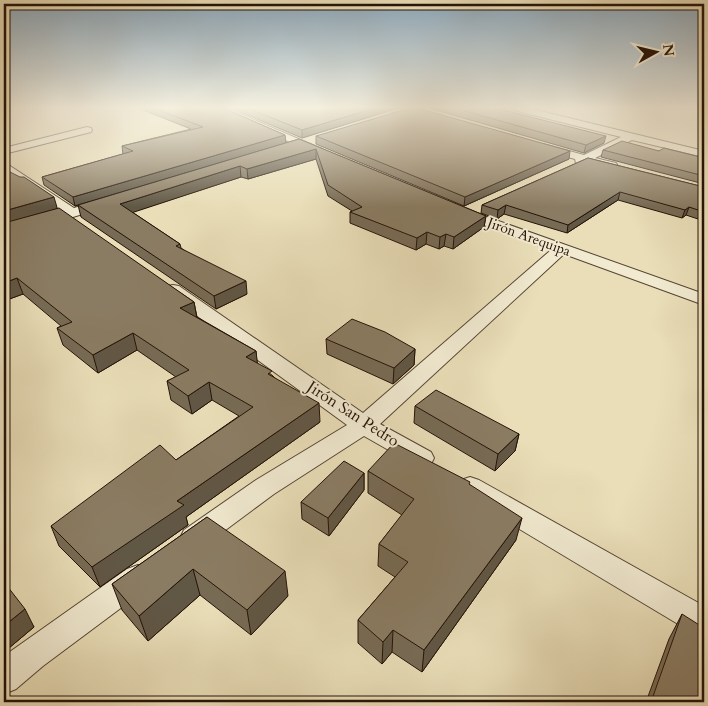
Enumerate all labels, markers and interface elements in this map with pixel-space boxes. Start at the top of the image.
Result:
north arrow [630,28,680,78]
text: N [658,43,679,58]
street label: Jirón Arequipa [483,212,573,261]
street label: Jirón San Pedro [301,375,404,452]

